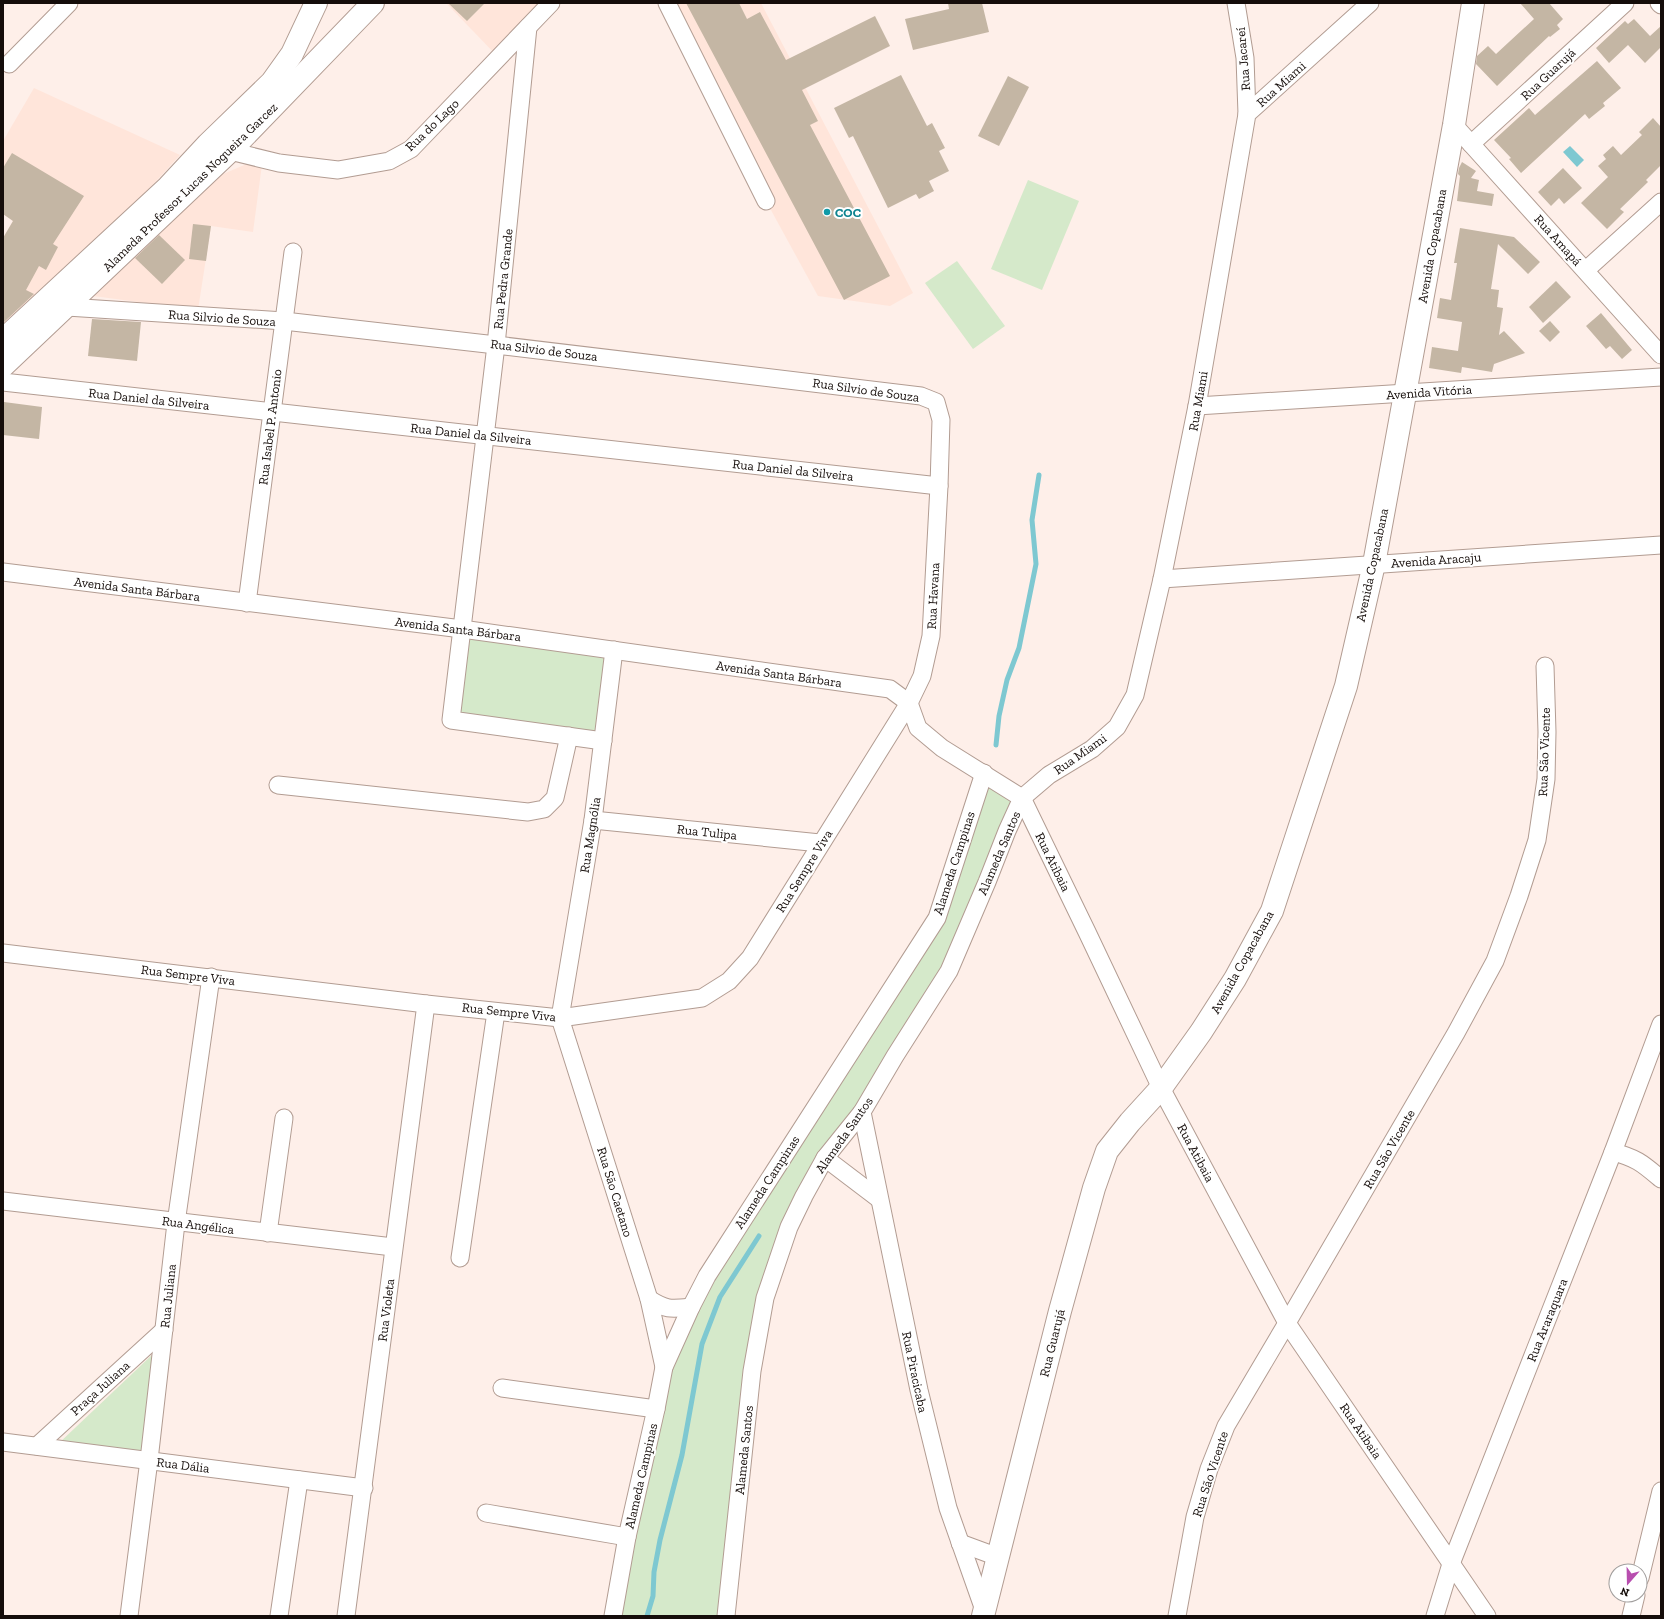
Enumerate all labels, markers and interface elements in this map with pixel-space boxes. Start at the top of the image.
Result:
street label: Rua Jacareí [1233,26,1253,91]
street label: Rua Guarujá [1517,44,1580,104]
street label: Rua Miami [1253,58,1309,110]
street label: Rua do Lago [402,96,462,154]
street label: Alameda Professor Lucas Nogueira Garcez [100,99,280,275]
street label: Avenida Copacabana [1415,187,1450,304]
place label: COC [835,205,861,220]
marker: COC [822,207,832,217]
street label: Rua Amapá [1531,211,1585,269]
street label: Rua Pedra Grande [490,228,516,330]
street label: Rua Silvio de Souza [168,307,277,329]
street label: Rua Silvio de Souza [490,336,599,364]
street label: Rua Isabel P. Antonio [255,368,285,486]
street label: Rua Miami [1185,369,1211,432]
street label: Rua Silvio de Souza [812,375,921,405]
street label: Avenida Vitória [1386,381,1473,402]
street label: Rua Daniel da Silveira [88,385,211,413]
street label: Rua Daniel da Silveira [410,420,533,448]
street label: Rua Daniel da Silveira [732,456,855,484]
street label: Avenida Copacabana [1353,506,1391,623]
street label: Avenida Aracaju [1390,549,1482,572]
street label: Rua Havana [924,562,942,630]
street label: Avenida Santa Bárbara [73,574,202,604]
street label: Avenida Santa Bárbara [394,614,523,644]
street label: Avenida Santa Bárbara [715,658,844,690]
street label: Rua São Vicente [1535,707,1553,797]
street label: Rua Miami [1051,730,1109,778]
street label: Rua Magnólia [577,795,604,874]
street label: Alameda Campinas [930,809,978,917]
street label: Alameda Santos [975,809,1024,897]
street label: Rua Tulipa [676,821,738,843]
street label: Rua Sempre Viva [773,826,836,915]
street label: Rua Atibaia [1032,830,1074,895]
street label: Avenida Copacabana [1207,907,1277,1016]
street label: Rua Sempre Viva [140,962,237,988]
street label: Rua Sempre Viva [461,1000,558,1024]
street label: Alameda Santos [812,1094,876,1176]
street label: Rua São Vicente [1360,1107,1418,1191]
street label: Rua Atibaia [1174,1121,1218,1185]
street label: Alameda Campinas [731,1132,803,1231]
street label: Rua São Caetano [594,1145,636,1239]
street label: Rua Angélica [161,1213,236,1237]
street label: Rua Juliana [157,1262,179,1329]
street label: Rua Araraquara [1524,1276,1571,1364]
street label: Rua Violeta [375,1277,397,1342]
street label: Rua Guarujá [1036,1307,1069,1379]
street label: Rua Piracicaba [899,1330,931,1415]
street label: Praça Juliana [67,1357,133,1418]
street label: Rua Atibaia [1337,1400,1386,1462]
street label: Alameda Santos [732,1404,756,1495]
street label: Alameda Campinas [622,1421,661,1530]
street label: Rua São Vicente [1189,1429,1231,1519]
street label: Rua Dália [156,1454,211,1476]
north arrow [1608,1563,1648,1603]
text: N [1618,1584,1631,1599]

